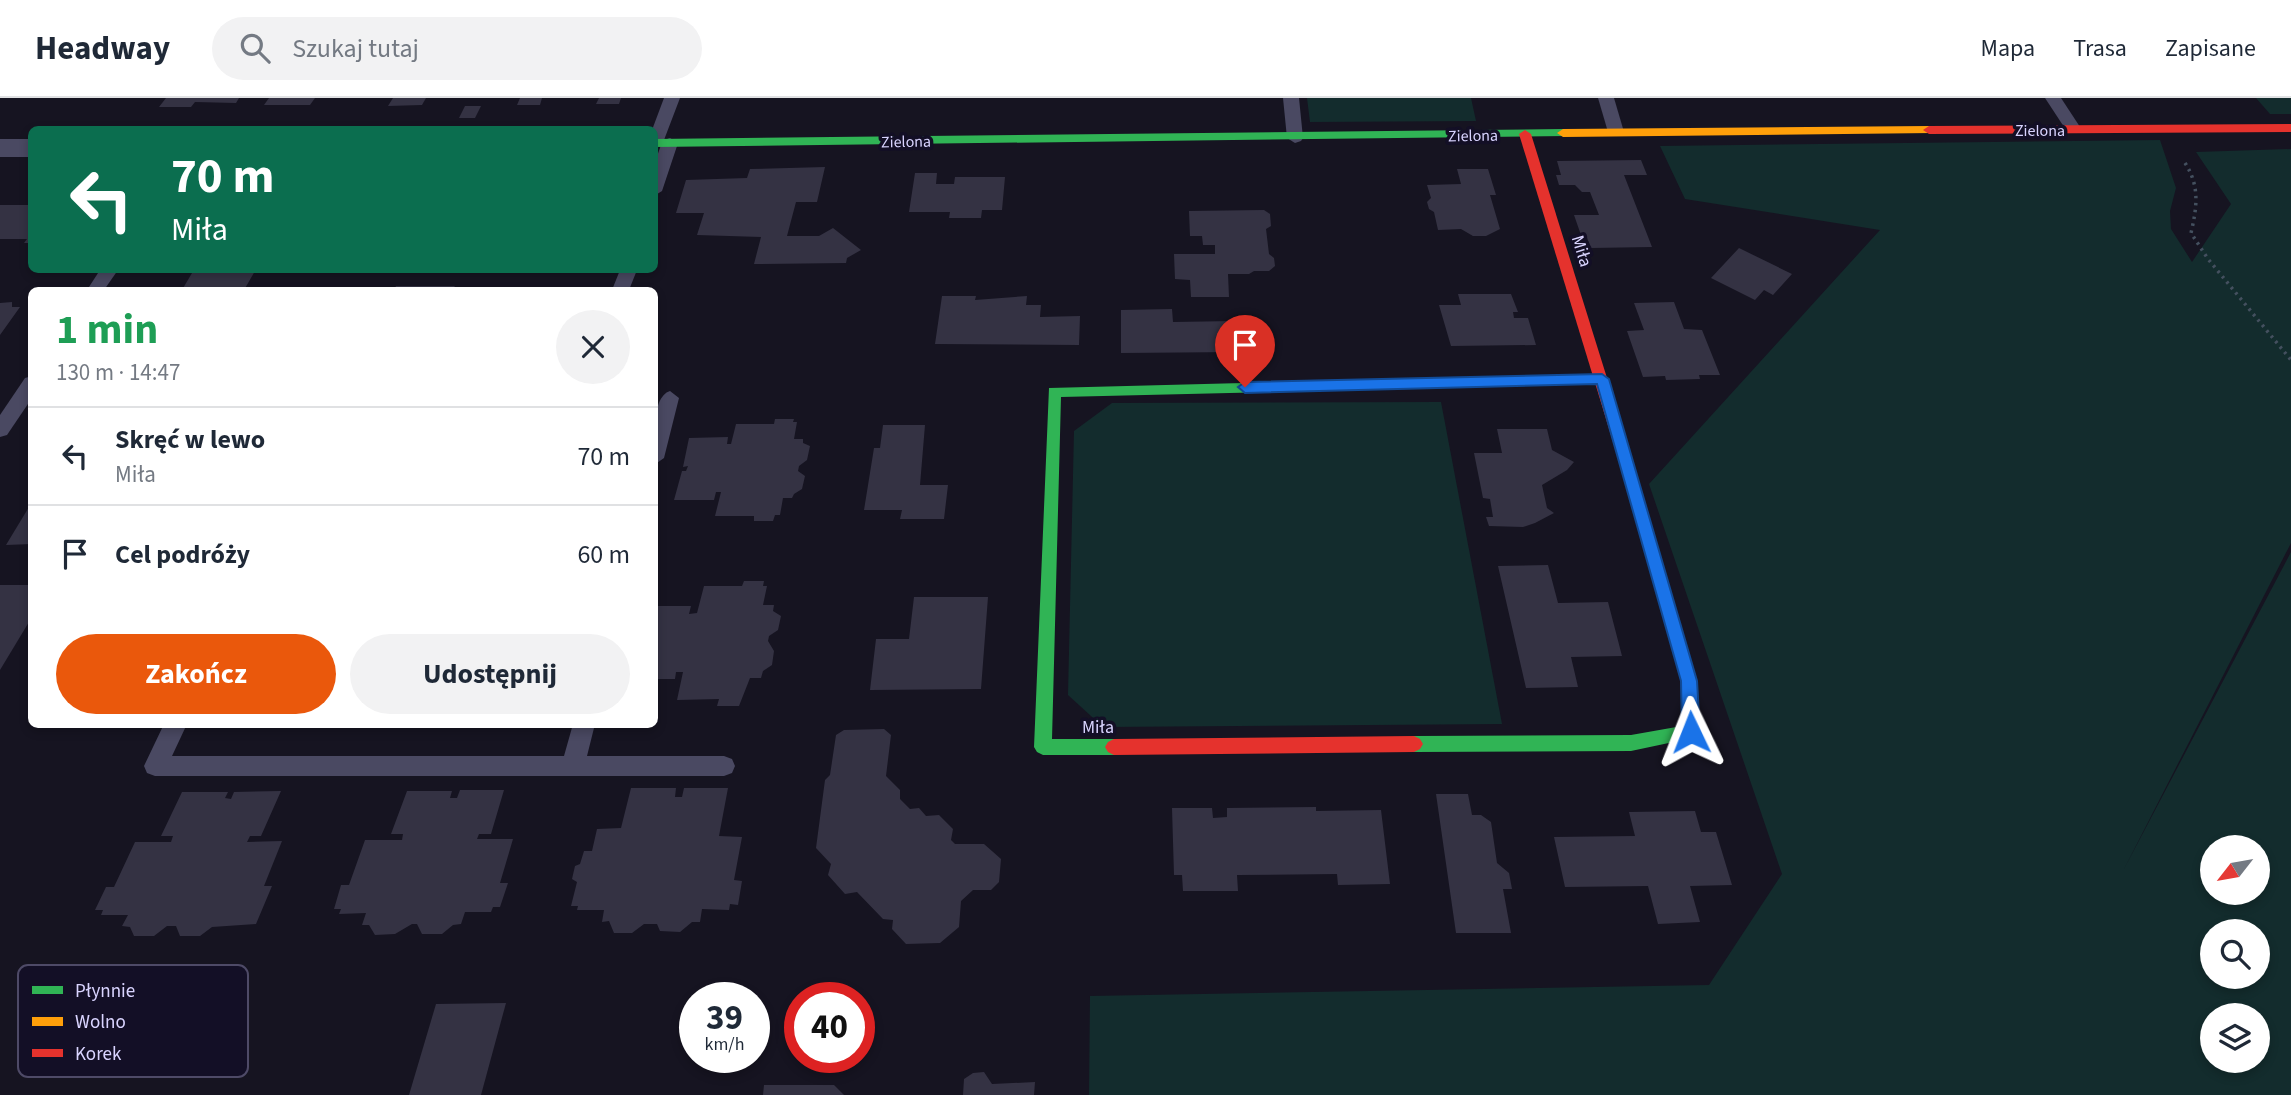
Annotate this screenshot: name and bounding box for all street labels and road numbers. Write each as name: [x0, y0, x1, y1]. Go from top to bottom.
street label: Zielona: [2015, 120, 2065, 142]
street label: Zielona: [1448, 125, 1498, 147]
street label: Zielona: [881, 131, 931, 153]
street label: Miła: [1565, 232, 1598, 270]
street label: Miła: [1082, 715, 1114, 740]

